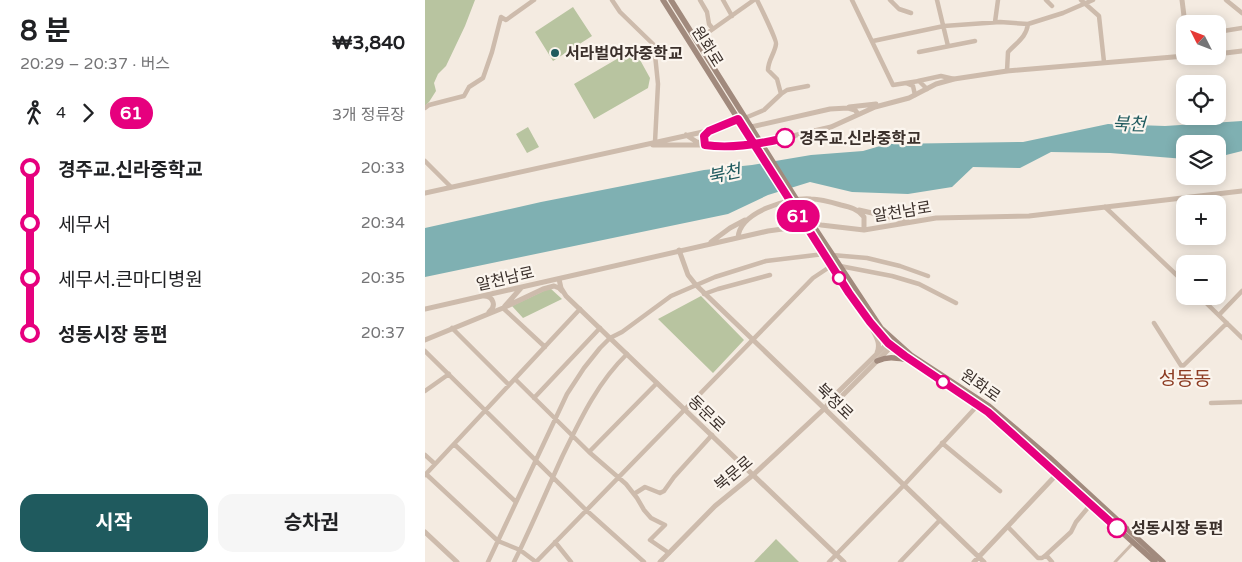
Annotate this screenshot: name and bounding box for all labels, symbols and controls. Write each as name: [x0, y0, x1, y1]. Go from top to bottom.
text: 8 분: [20, 14, 71, 48]
north arrow: [1176, 15, 1226, 65]
map controls: [1176, 15, 1226, 305]
street label: 원화로: [687, 23, 727, 71]
text: ₩3,840: [332, 32, 405, 54]
place label: 서라벌여자중학교: [565, 44, 683, 64]
marker: 서라벌여자중학교: [549, 47, 561, 59]
text: 20:29 – 20:37 · 버스: [20, 54, 170, 74]
button: locate: [1176, 75, 1226, 125]
icon: walk: [20, 99, 48, 127]
icon: forward: [74, 99, 102, 127]
text: 61: [120, 102, 143, 124]
text: 4: [56, 103, 66, 123]
text: 3개 정류장: [332, 105, 405, 125]
water label: 북천: [1112, 112, 1148, 136]
marker: 경주교.신라중학교: [775, 128, 795, 148]
place label: 경주교.신라중학교: [799, 129, 921, 149]
button: layers: [1176, 135, 1226, 185]
text: 20:33: [361, 158, 405, 178]
text: 경주교.신라중학교: [58, 159, 203, 181]
water label: 북천: [706, 159, 745, 188]
button: +: [1176, 195, 1226, 245]
street label: 알천남로: [872, 197, 933, 226]
line badge: 61: [775, 200, 821, 232]
text: 61: [787, 205, 809, 227]
text: 20:34: [361, 213, 405, 233]
text: 세무서: [58, 214, 110, 236]
button: −: [1176, 255, 1226, 305]
street label: 알천남로: [474, 263, 536, 295]
text: 20:35: [361, 268, 405, 288]
text: 세무서.큰마디병원: [58, 269, 203, 291]
unlabelled marker: [832, 271, 846, 285]
text: 20:37: [361, 323, 405, 343]
text: 성동시장 동편: [58, 324, 168, 346]
street label: 원화로: [957, 365, 1004, 407]
district label: 성동동: [1159, 368, 1211, 390]
unlabelled marker: [936, 375, 950, 389]
street label: 북정로: [811, 379, 857, 424]
street label: 동문로: [683, 391, 729, 436]
street label: 북문로: [710, 452, 757, 496]
button: 시작: [20, 494, 208, 552]
button: 승차권: [218, 494, 405, 552]
marker: 성동시장 동편: [1107, 518, 1127, 538]
place label: 성동시장 동편: [1131, 519, 1223, 539]

